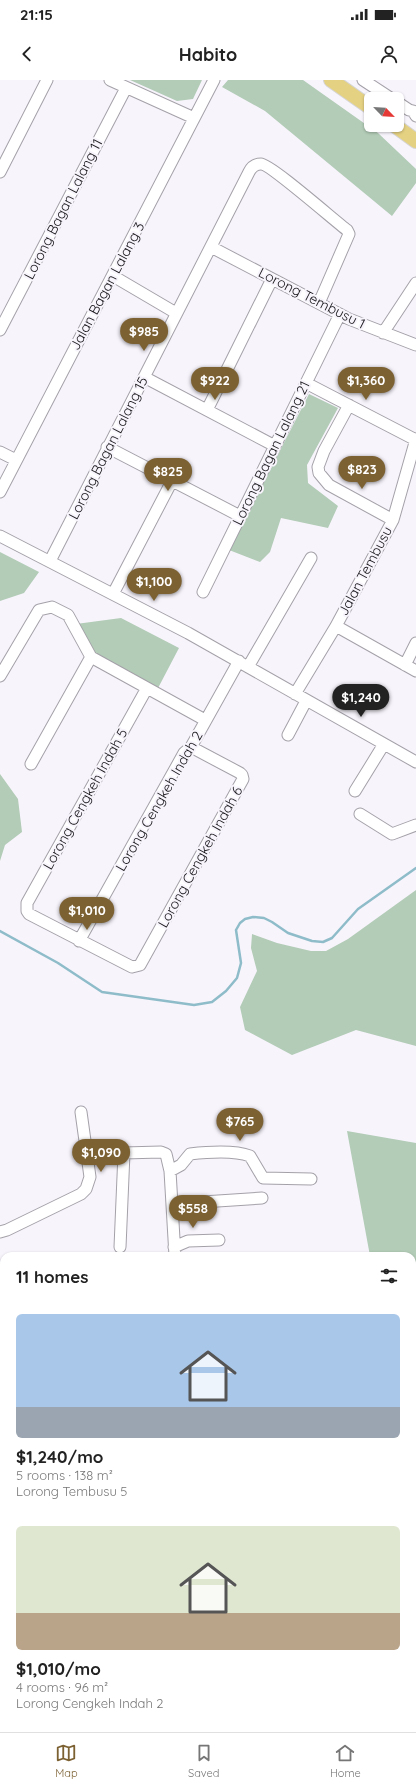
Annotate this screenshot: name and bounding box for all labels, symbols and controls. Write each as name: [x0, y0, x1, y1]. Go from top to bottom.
text: 21:15: [20, 5, 53, 24]
icon: back: [16, 43, 38, 65]
text: Habito: [179, 43, 237, 66]
icon: person: [378, 43, 400, 65]
north arrow: [364, 92, 404, 132]
map controls: [364, 92, 404, 132]
street label: Lorong Bagan Lalang 11: [20, 136, 106, 282]
street label: Jalan Bagan Lalang 3: [66, 219, 148, 353]
street label: Lorong Tembusu 1: [256, 263, 368, 333]
pin: $985: [120, 318, 168, 352]
text: $985: [129, 323, 159, 339]
pin: $922: [191, 367, 239, 401]
pin: $1,360: [333, 367, 399, 401]
text: $922: [200, 372, 230, 388]
text: $1,360: [347, 372, 385, 388]
street label: Lorong Bagan Lalang 15: [64, 374, 152, 522]
street label: Lorong Bagan Lalang 21: [228, 378, 314, 528]
pin: $823: [338, 456, 386, 490]
pin: $825: [144, 458, 192, 492]
text: $823: [347, 461, 377, 477]
text: $825: [153, 463, 183, 479]
street label: Jalan Tembusu: [334, 523, 396, 619]
pin: $1,100: [121, 568, 187, 602]
text: $1,100: [136, 573, 172, 589]
pin: $1,240: [328, 684, 394, 718]
text: $1,240: [341, 689, 381, 705]
street label: Lorong Cengkeh Indah 5: [39, 725, 131, 873]
street label: Lorong Cengkeh Indah 2: [111, 727, 207, 874]
street label: Lorong Cengkeh Indah 6: [154, 783, 247, 931]
pin: $1,010: [54, 897, 120, 931]
text: $1,010: [68, 902, 106, 918]
pin: $765: [216, 1108, 264, 1142]
text: $765: [225, 1113, 255, 1129]
pin: $1,090: [68, 1139, 134, 1173]
text: $1,090: [81, 1144, 121, 1160]
pin: $558: [169, 1195, 217, 1229]
text: $558: [178, 1200, 208, 1216]
icon: filters: [378, 1265, 400, 1287]
text: 11 homes: [16, 1266, 88, 1287]
icon: home: [172, 1340, 244, 1412]
text: $1,240/mo: [16, 1446, 103, 1467]
text: 5 rooms · 138 m²: [16, 1467, 113, 1483]
text: Lorong Tembusu 5: [16, 1483, 127, 1499]
icon: home: [172, 1552, 244, 1624]
text: $1,010/mo: [16, 1658, 101, 1679]
text: 4 rooms · 96 m²: [16, 1679, 108, 1695]
text: Lorong Cengkeh Indah 2: [16, 1695, 164, 1711]
tab: Map: [55, 1742, 78, 1780]
tab: Saved: [188, 1742, 219, 1780]
tab: Home: [330, 1742, 361, 1780]

